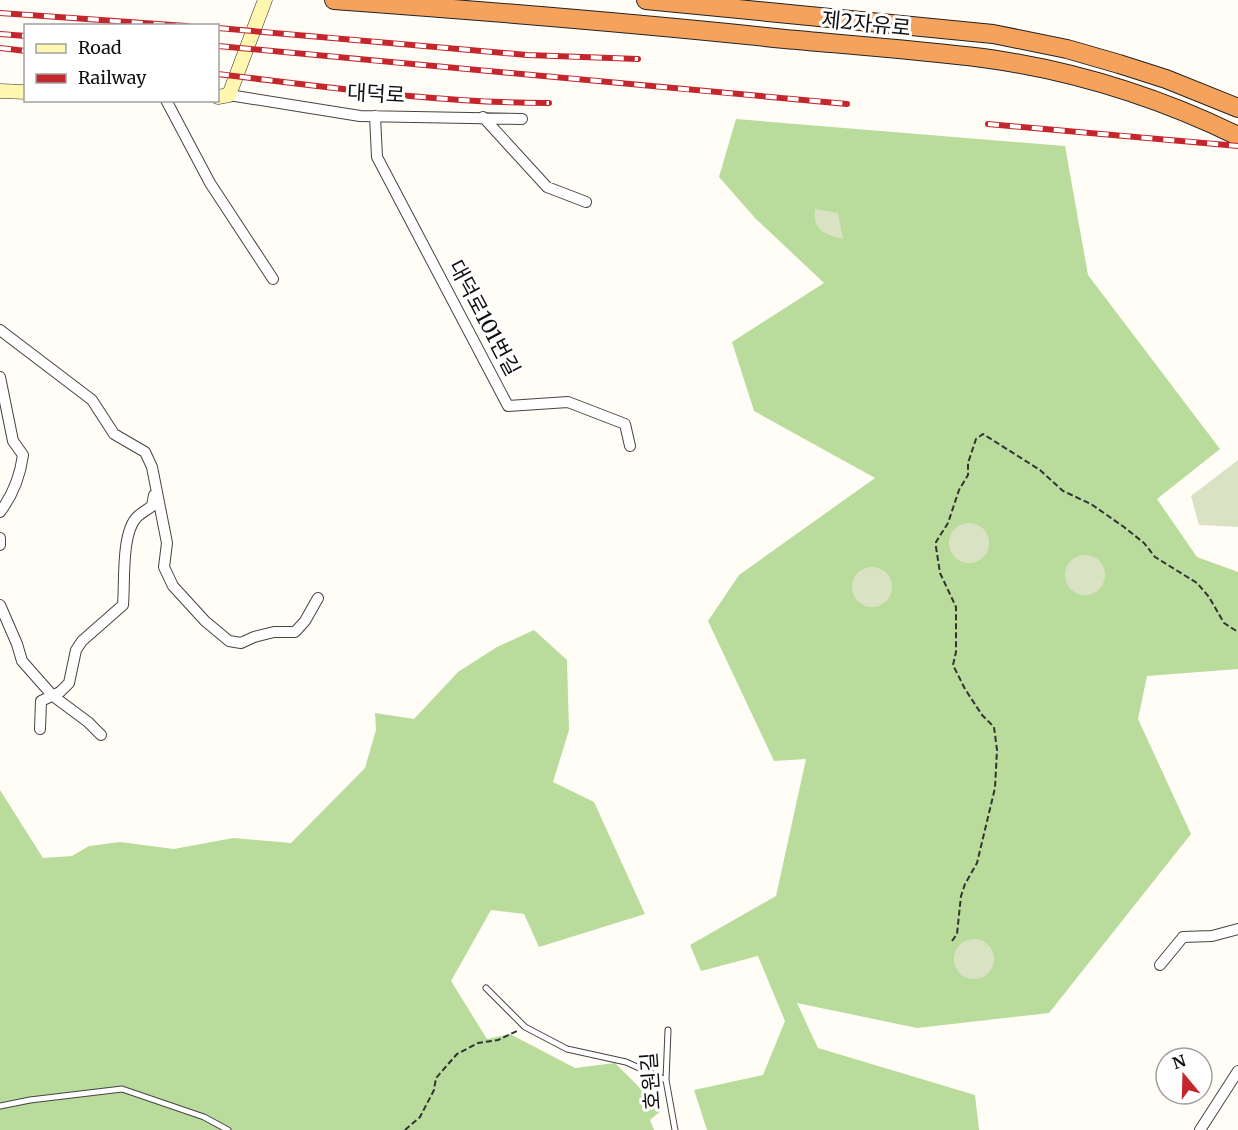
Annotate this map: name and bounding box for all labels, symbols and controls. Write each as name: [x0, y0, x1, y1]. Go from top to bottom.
street label: 제2자유로: [820, 5, 912, 42]
legend: [24, 24, 219, 102]
text: Road: [78, 36, 122, 59]
text: Railway: [78, 66, 147, 89]
street label: 대덕로: [346, 79, 406, 108]
street label: 대덕로101번길: [443, 255, 526, 380]
north arrow: [1154, 1046, 1214, 1106]
text: N: [1170, 1050, 1189, 1073]
street label: 호원길: [635, 1051, 666, 1111]

